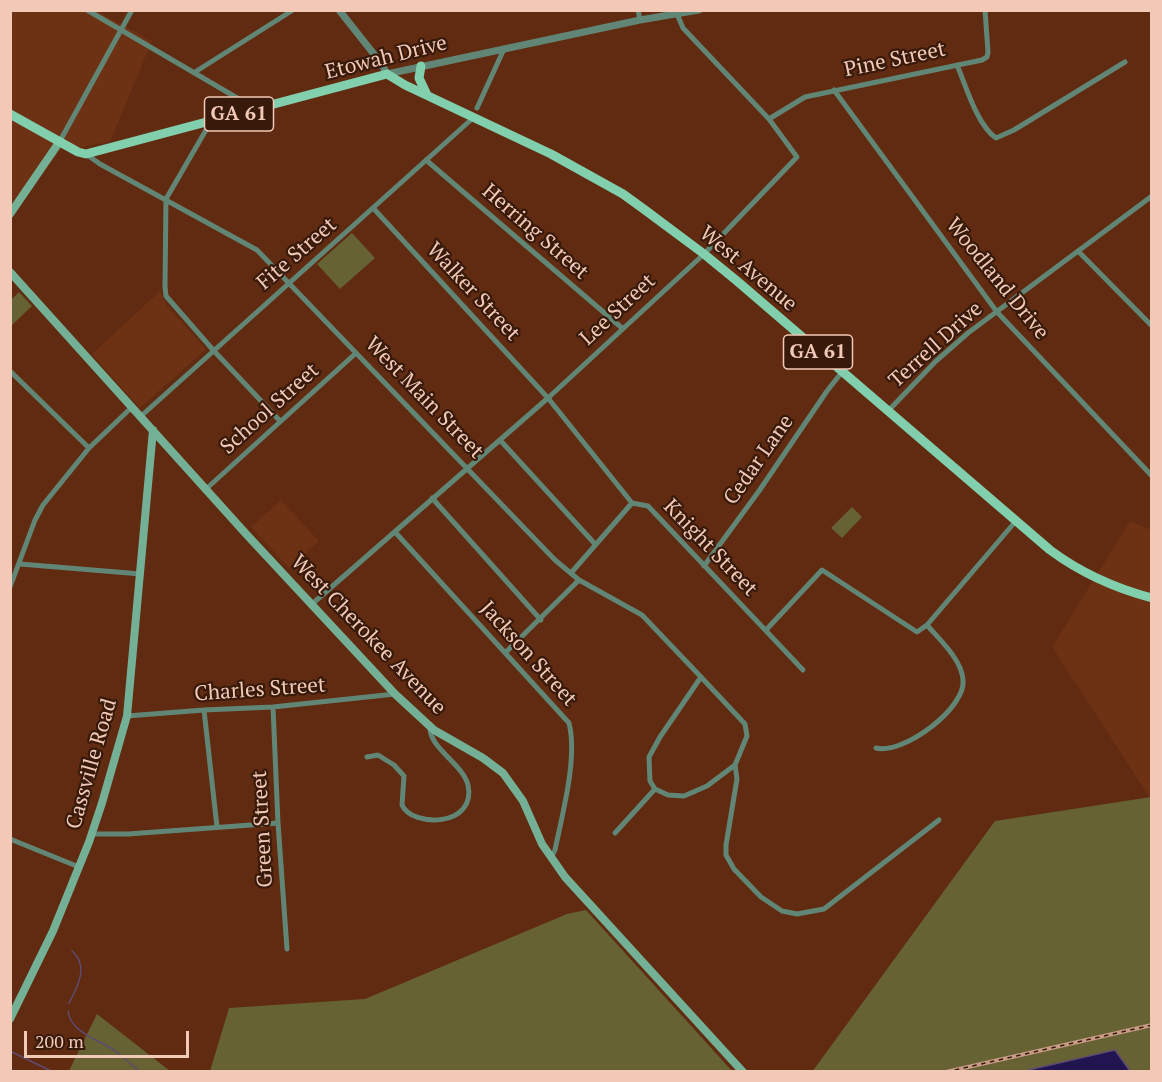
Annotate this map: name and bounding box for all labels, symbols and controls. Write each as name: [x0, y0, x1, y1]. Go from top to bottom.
street label: Etowah Drive: [322, 31, 450, 85]
street label: Pine Street: [842, 37, 948, 83]
road number: GA 61: [204, 97, 274, 131]
street label: Herring Street: [477, 179, 593, 285]
street label: Fite Street: [252, 213, 342, 295]
street label: Woodland Drive: [940, 213, 1054, 345]
street label: West Avenue: [694, 221, 802, 317]
street label: Walker Street: [421, 238, 525, 346]
street label: Lee Street: [575, 269, 661, 351]
street label: Terrell Drive: [884, 297, 988, 393]
street label: West Main Street: [360, 332, 488, 464]
road number: GA 61: [784, 335, 852, 369]
street label: School Street: [215, 358, 325, 460]
street label: Cedar Lane: [719, 410, 799, 510]
street label: Knight Street: [658, 494, 762, 602]
street label: West Cherokee Avenue: [285, 550, 451, 720]
street label: Jackson Street: [474, 596, 582, 712]
street label: Charles Street: [193, 673, 327, 707]
street label: Cassville Road: [61, 696, 123, 832]
street label: Green Street: [247, 770, 279, 888]
scale bar: [27, 1019, 192, 1057]
text: 200 m: [35, 1029, 84, 1053]

